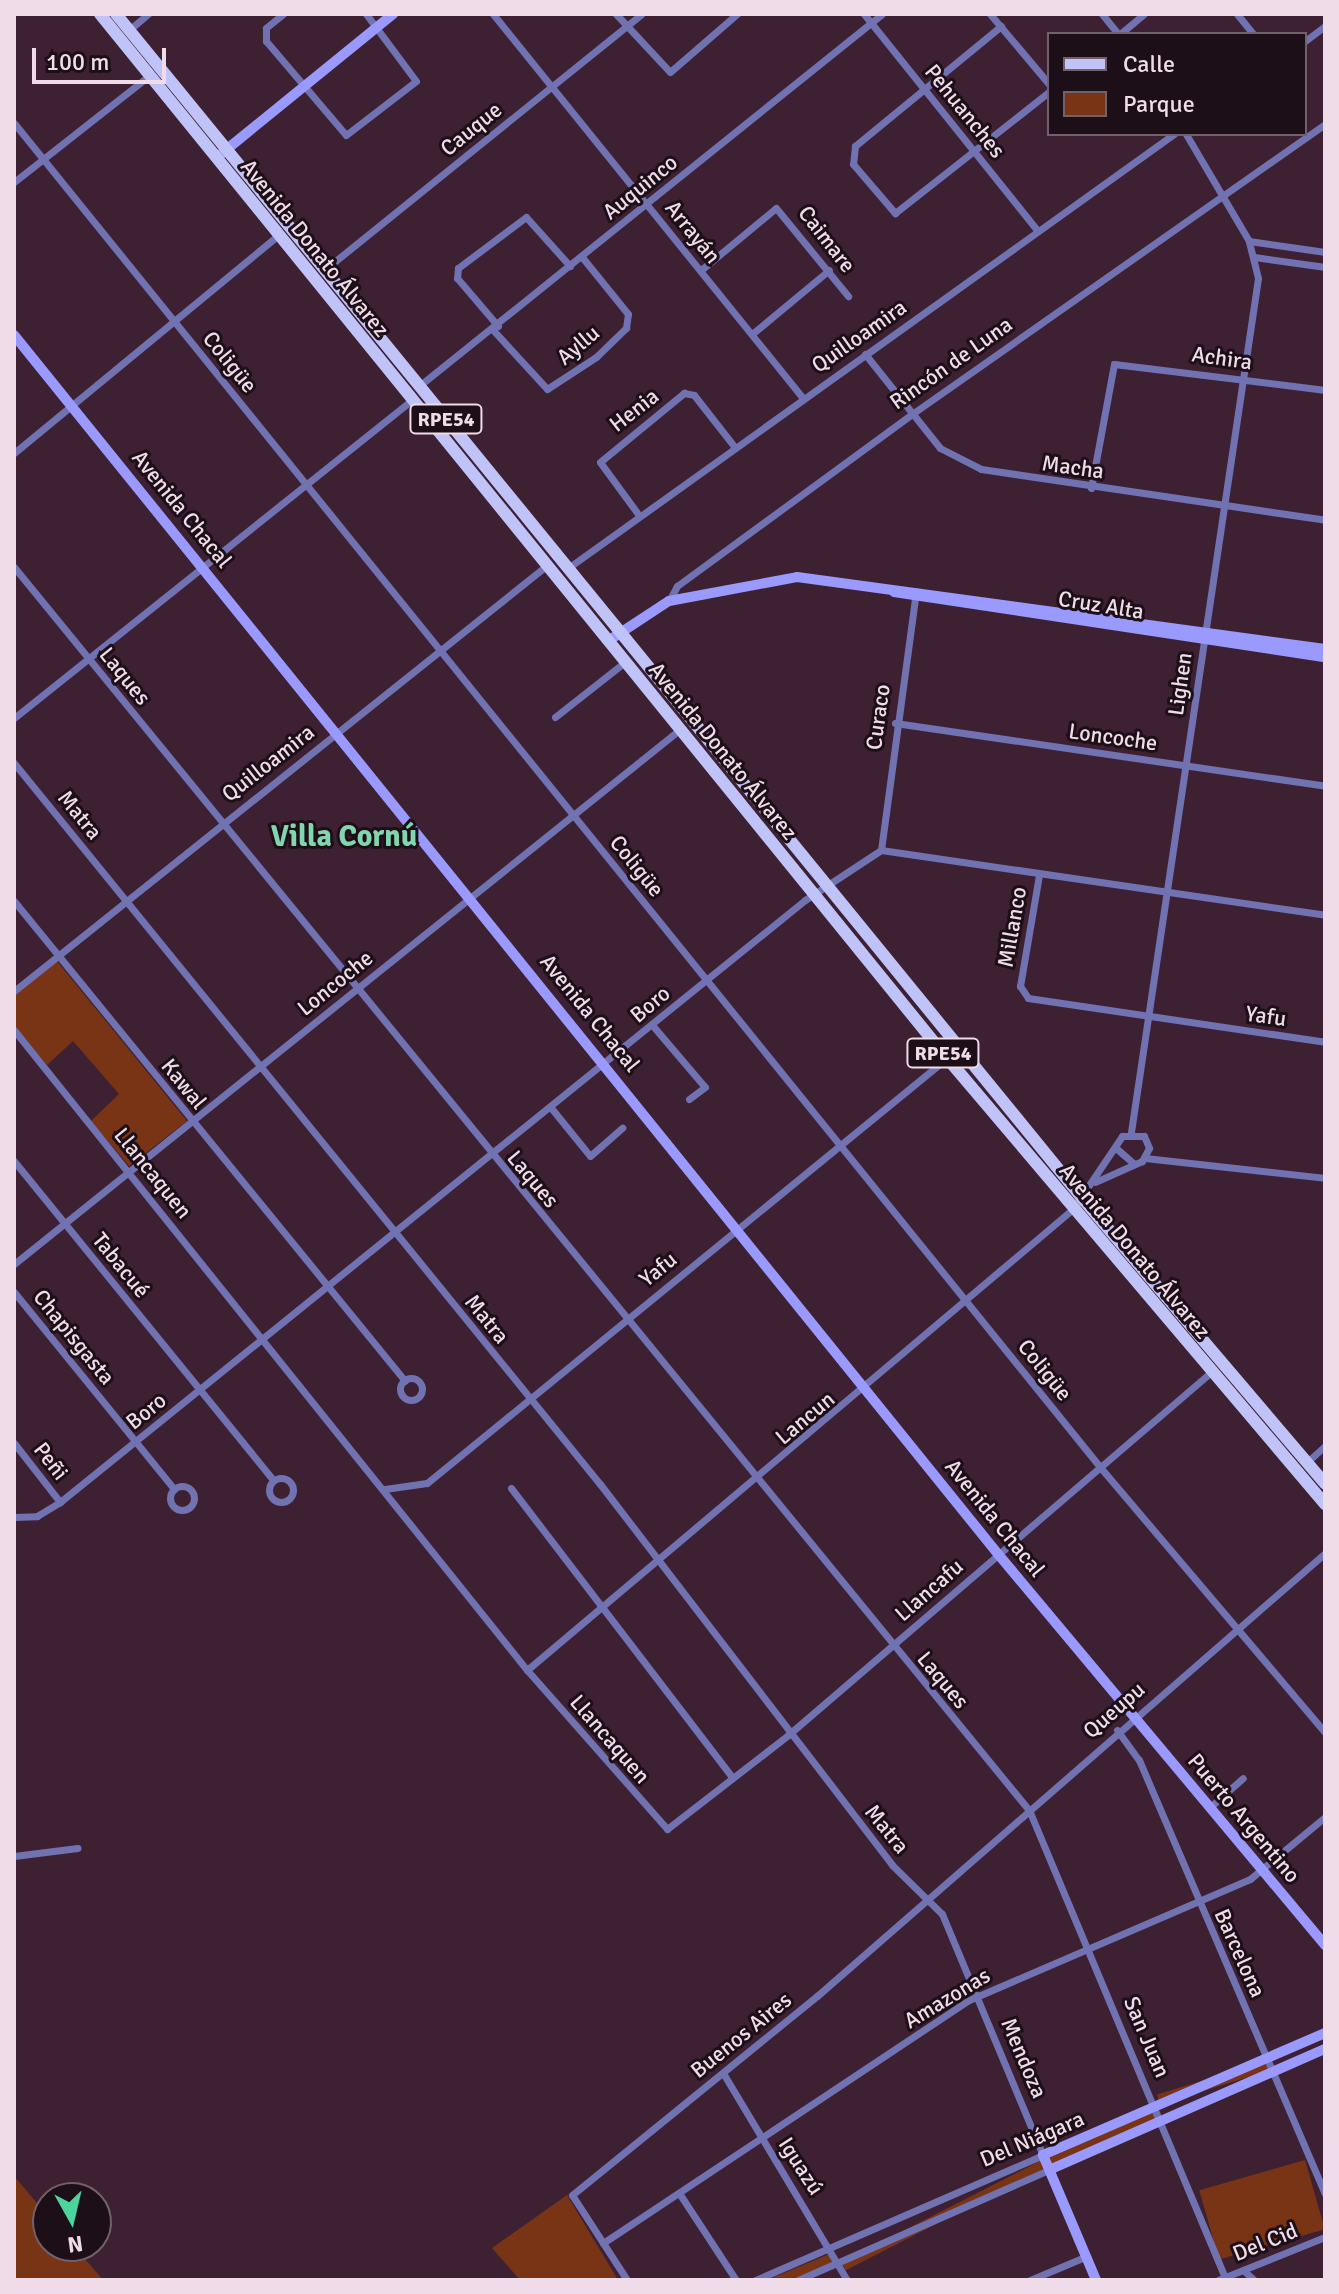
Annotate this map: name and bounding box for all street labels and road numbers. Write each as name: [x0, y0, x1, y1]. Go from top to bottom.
street label: Pehuanches: [919, 59, 1011, 163]
street label: Cauque: [435, 96, 507, 162]
street label: Auquinco: [597, 149, 683, 225]
street label: Avenida Donato Álvarez: [235, 154, 395, 342]
street label: Arrayán: [660, 195, 726, 269]
street label: Caimare: [793, 200, 861, 278]
street label: Quilloamira: [806, 294, 912, 378]
street label: Rincón de Luna: [885, 311, 1017, 415]
street label: Ayllu: [551, 319, 605, 371]
street label: Coligüe: [197, 326, 263, 398]
street label: Achira: [1190, 341, 1254, 375]
street label: Henia: [604, 383, 664, 437]
road number: RPE54: [408, 403, 484, 435]
street label: Avenida Chacal: [127, 445, 237, 573]
street label: Macha: [1040, 450, 1106, 484]
street label: Cruz Alta: [1056, 585, 1146, 625]
street label: Laques: [94, 642, 156, 710]
street label: Lighen: [1162, 651, 1198, 717]
street label: Avenida Donato Álvarez: [643, 657, 803, 845]
street label: Curaco: [860, 683, 896, 751]
street label: Loncoche: [1067, 718, 1159, 756]
street label: Quilloamira: [217, 719, 319, 807]
street label: Matra: [52, 785, 108, 845]
street label: Coligüe: [604, 830, 670, 902]
street label: Millanco: [992, 885, 1032, 969]
street label: Loncoche: [292, 945, 378, 1021]
street label: Avenida Chacal: [535, 949, 645, 1077]
street label: Boro: [625, 980, 675, 1028]
street label: Yafu: [1244, 1000, 1288, 1032]
road number: RPE54: [905, 1037, 981, 1069]
street label: Kawal: [156, 1053, 212, 1115]
street label: Llancaquen: [108, 1122, 198, 1224]
street label: Laques: [501, 1145, 565, 1213]
street label: Avenida Donato Álvarez: [1054, 1158, 1216, 1344]
street label: Tabacué: [87, 1227, 155, 1303]
street label: Yafu: [634, 1246, 682, 1292]
street label: Chapisgasta: [28, 1284, 120, 1390]
street label: Matra: [459, 1289, 515, 1349]
street label: Coligüe: [1012, 1334, 1078, 1406]
street label: Lancun: [770, 1386, 840, 1450]
street label: Boro: [121, 1387, 171, 1435]
street label: Peñi: [28, 1437, 74, 1485]
street label: Avenida Chacal: [940, 1454, 1050, 1582]
street label: Llancafu: [889, 1553, 969, 1627]
street label: Laques: [911, 1646, 975, 1714]
street label: Queupu: [1078, 1676, 1150, 1744]
street label: Llancaquen: [564, 1689, 656, 1789]
street label: Puerto Argentino: [1182, 1748, 1306, 1888]
street label: Matra: [859, 1799, 915, 1859]
street label: Barcelona: [1209, 1905, 1271, 2001]
street label: Amazonas: [899, 1962, 995, 2034]
street label: Buenos Aires: [685, 1986, 797, 2084]
street label: San Juan: [1118, 1993, 1176, 2081]
street label: Mendoza: [995, 2014, 1053, 2102]
street label: Del Niágara: [976, 2105, 1088, 2173]
street label: Iguazú: [773, 2132, 829, 2200]
street label: Del Cid: [1229, 2217, 1301, 2267]

